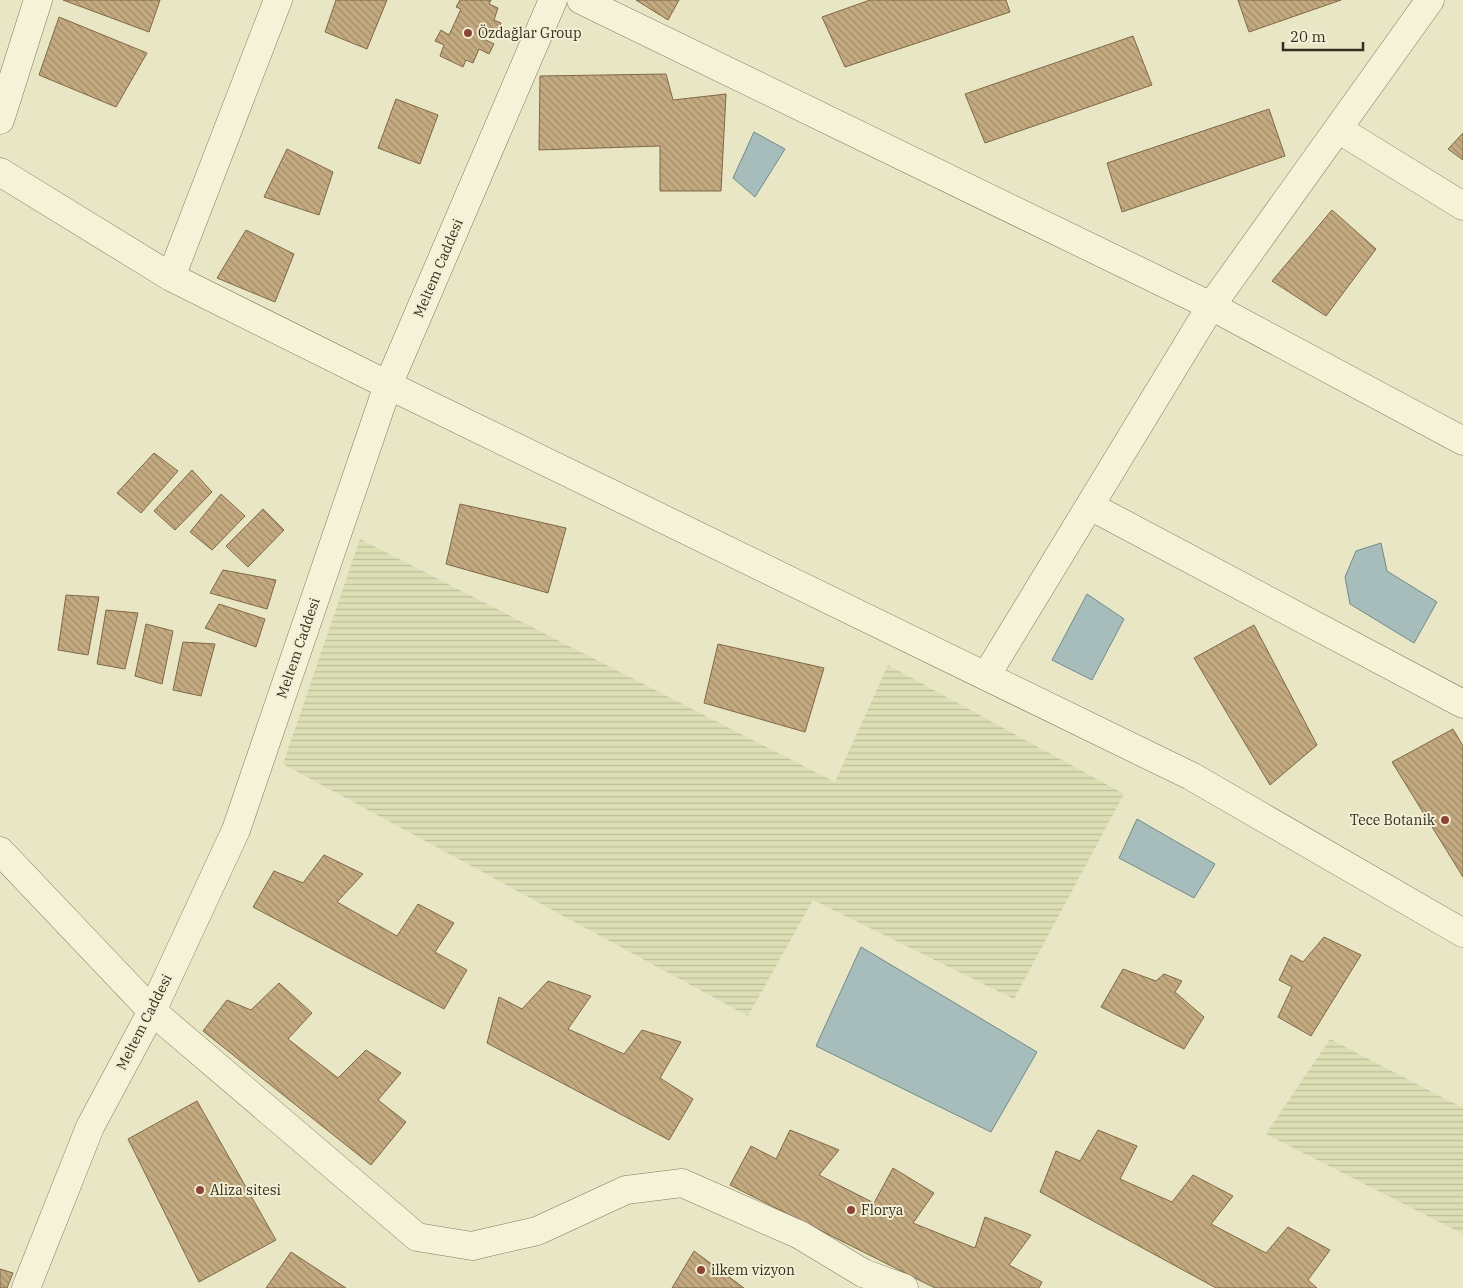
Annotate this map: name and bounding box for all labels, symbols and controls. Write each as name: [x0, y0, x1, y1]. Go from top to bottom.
scale bar: [1283, 20, 1363, 52]
place label: Özdağlar Group: [478, 24, 581, 42]
marker: Özdağlar Group: [462, 27, 474, 39]
text: 20 m: [1290, 27, 1326, 46]
street label: Meltem Caddesi: [409, 216, 467, 320]
street label: Meltem Caddesi: [272, 595, 324, 701]
place label: Tece Botanik: [1350, 811, 1436, 829]
marker: Tece Botanik: [1439, 814, 1451, 826]
street label: Meltem Caddesi: [112, 971, 176, 1073]
place label: Aliza sitesi: [210, 1181, 281, 1199]
marker: Aliza sitesi: [194, 1184, 206, 1196]
place label: Florya: [861, 1201, 904, 1219]
marker: Florya: [845, 1204, 857, 1216]
place label: ilkem vizyon: [711, 1261, 795, 1279]
marker: ilkem vizyon: [695, 1264, 707, 1276]

